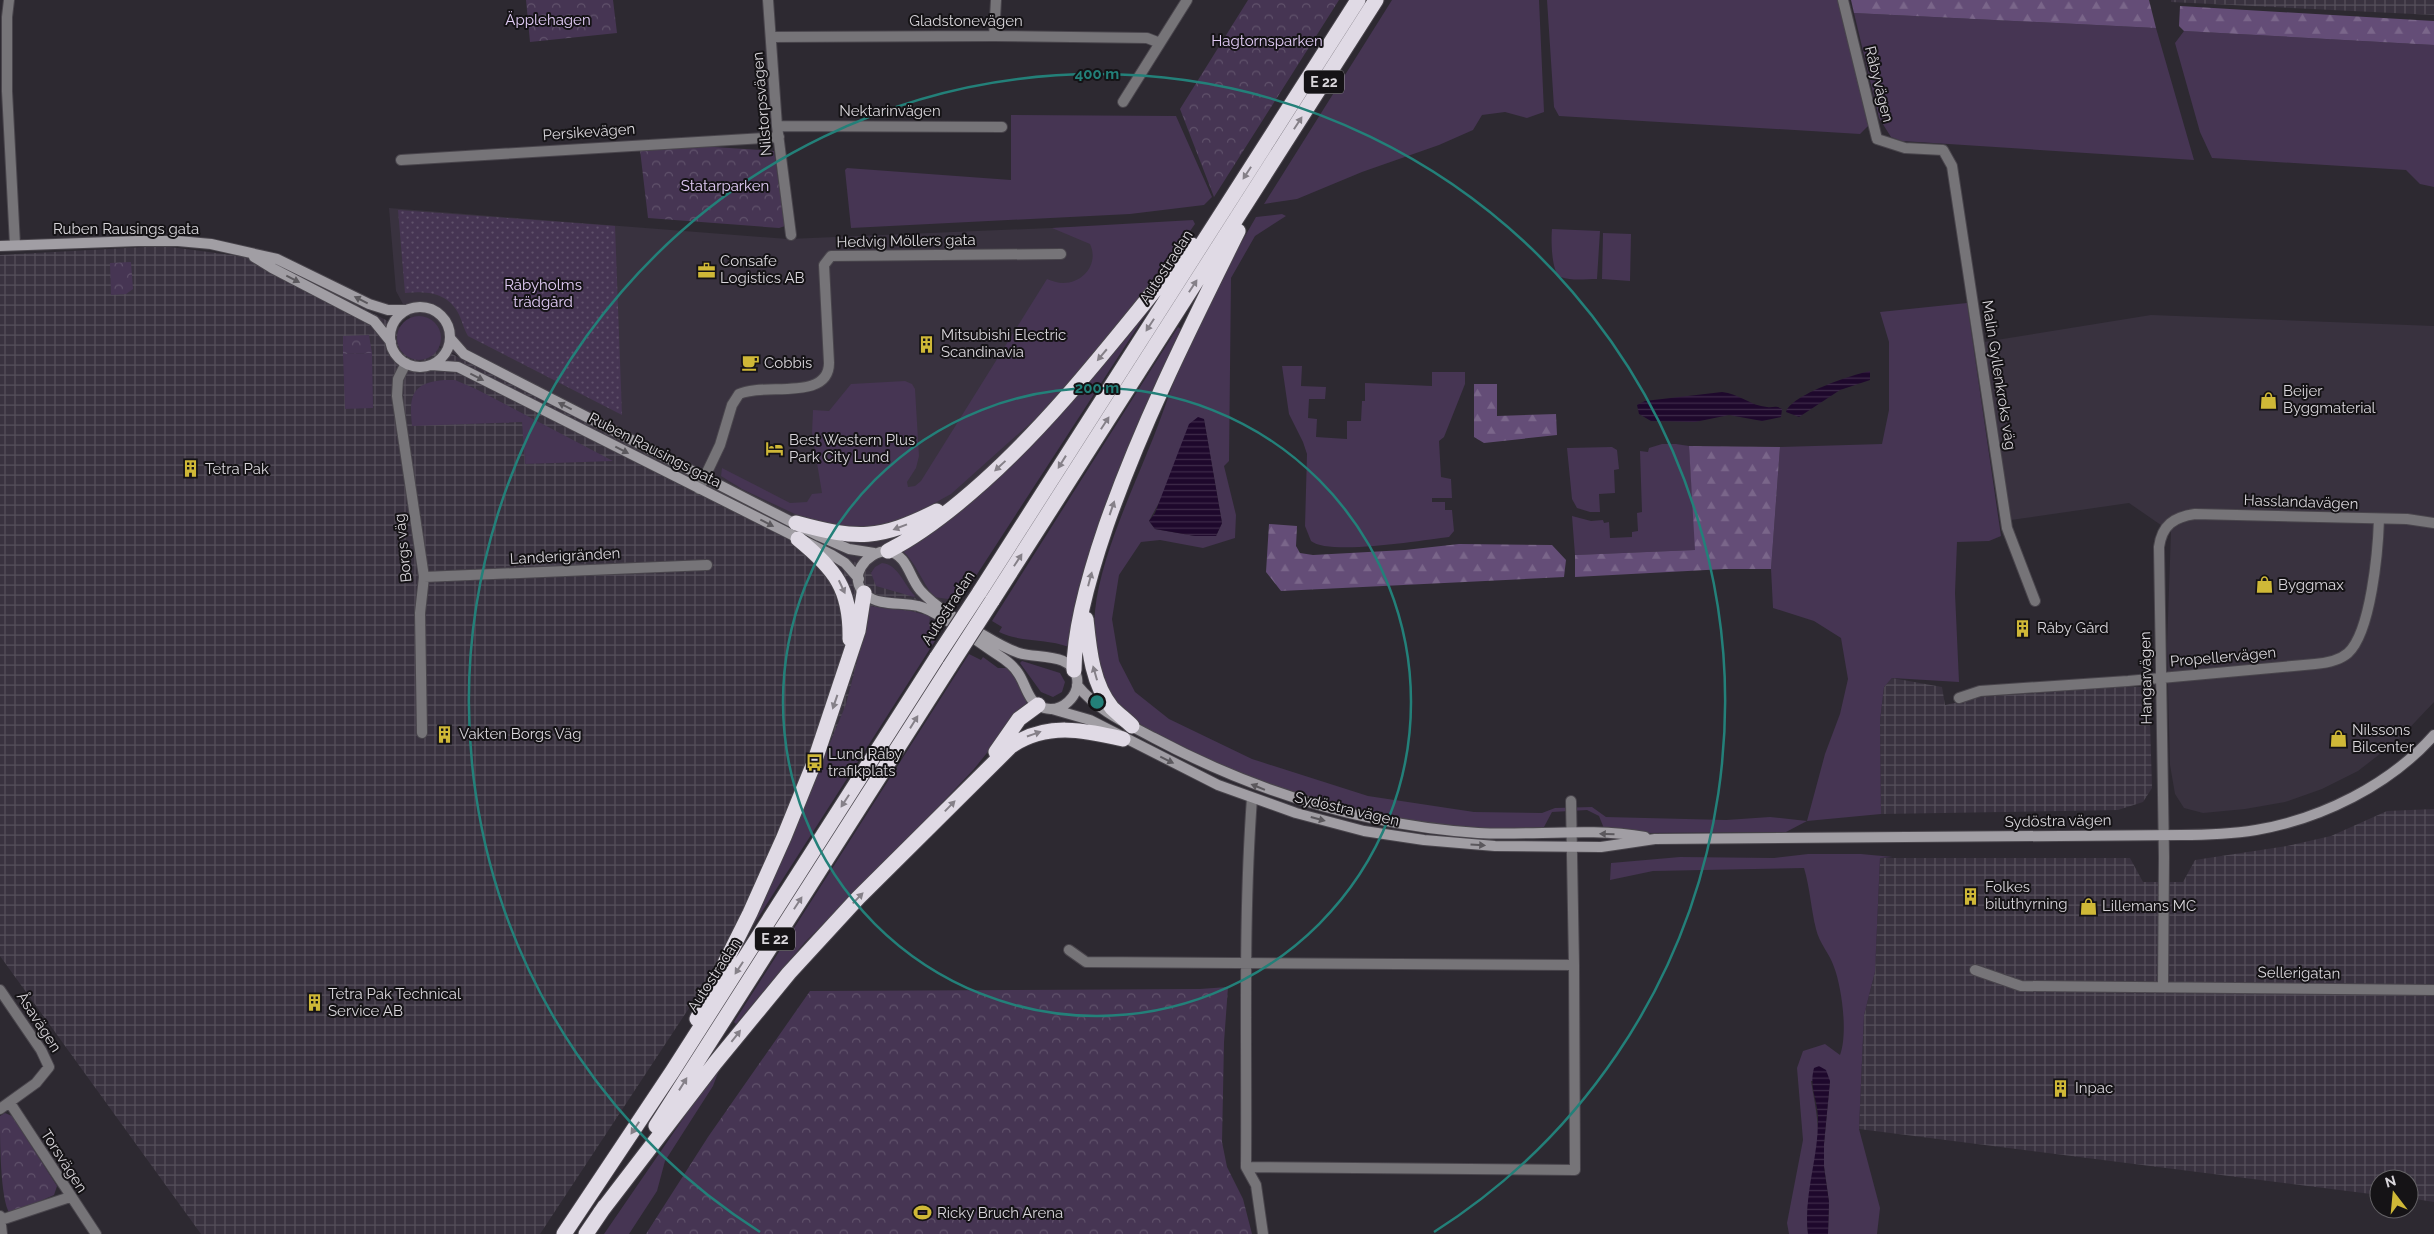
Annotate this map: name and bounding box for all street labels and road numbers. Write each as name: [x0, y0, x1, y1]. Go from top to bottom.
street label: Gladstonevägen: [909, 12, 1023, 30]
street label: Råbyvägen: [1861, 44, 1897, 124]
street label: Nilstorpsvägen: [748, 51, 776, 157]
road number: E 22: [1304, 70, 1344, 94]
street label: Nektarinvägen: [839, 102, 941, 120]
street label: Persikevägen: [542, 120, 636, 144]
street label: Ruben Rausings gata: [53, 220, 199, 238]
street label: Autostradan: [1135, 227, 1197, 307]
street label: Hedvig Möllers gata: [836, 231, 976, 251]
street label: Malin Gyllenkroks väg: [1978, 299, 2020, 451]
street label: Ruben Rausings gata: [586, 409, 724, 491]
street label: Hasslandavägen: [2243, 491, 2359, 513]
street label: Borgs väg: [390, 513, 416, 583]
street label: Landerigränden: [509, 544, 621, 568]
street label: Autostradan: [917, 568, 979, 648]
street label: Hangarvägen: [2136, 631, 2156, 725]
street label: Propellervägen: [2169, 643, 2277, 671]
street label: Sydöstra vägen: [1293, 788, 1401, 830]
street label: Sydöstra vägen: [2004, 811, 2112, 831]
road number: E 22: [755, 928, 795, 951]
street label: Autostradan: [683, 935, 745, 1015]
street label: Sellerigatan: [2257, 963, 2341, 983]
street label: Åsavägen: [13, 989, 65, 1055]
street label: Torsvägen: [37, 1126, 91, 1196]

